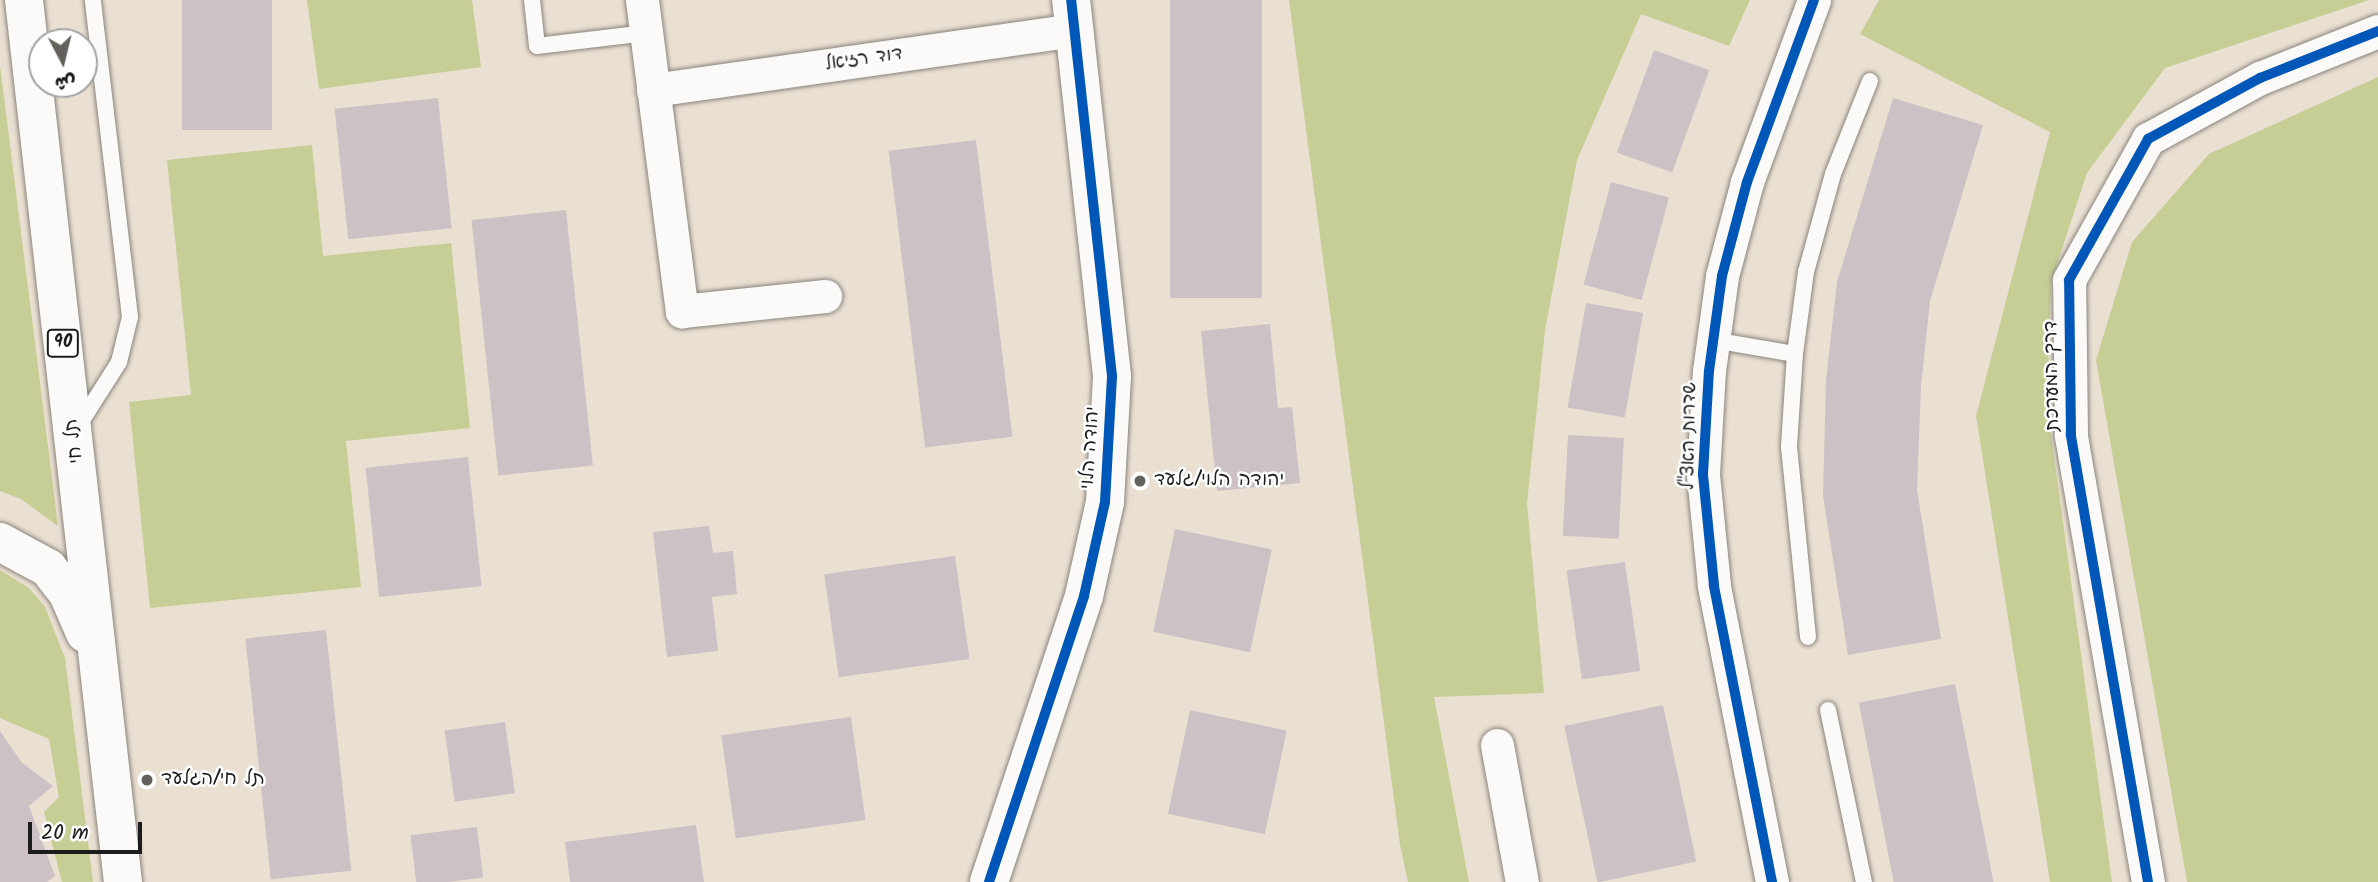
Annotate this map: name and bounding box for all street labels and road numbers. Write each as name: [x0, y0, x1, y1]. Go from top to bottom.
street label: דוד רזיאל: [824, 43, 904, 77]
street label: דרך המערכת: [2041, 321, 2065, 431]
road number: 90: [46, 328, 80, 358]
street label: שדרות האצ"ל: [1678, 382, 1702, 490]
street label: יהודה הלוי: [1077, 406, 1105, 490]
street label: תל חי: [61, 417, 89, 465]

